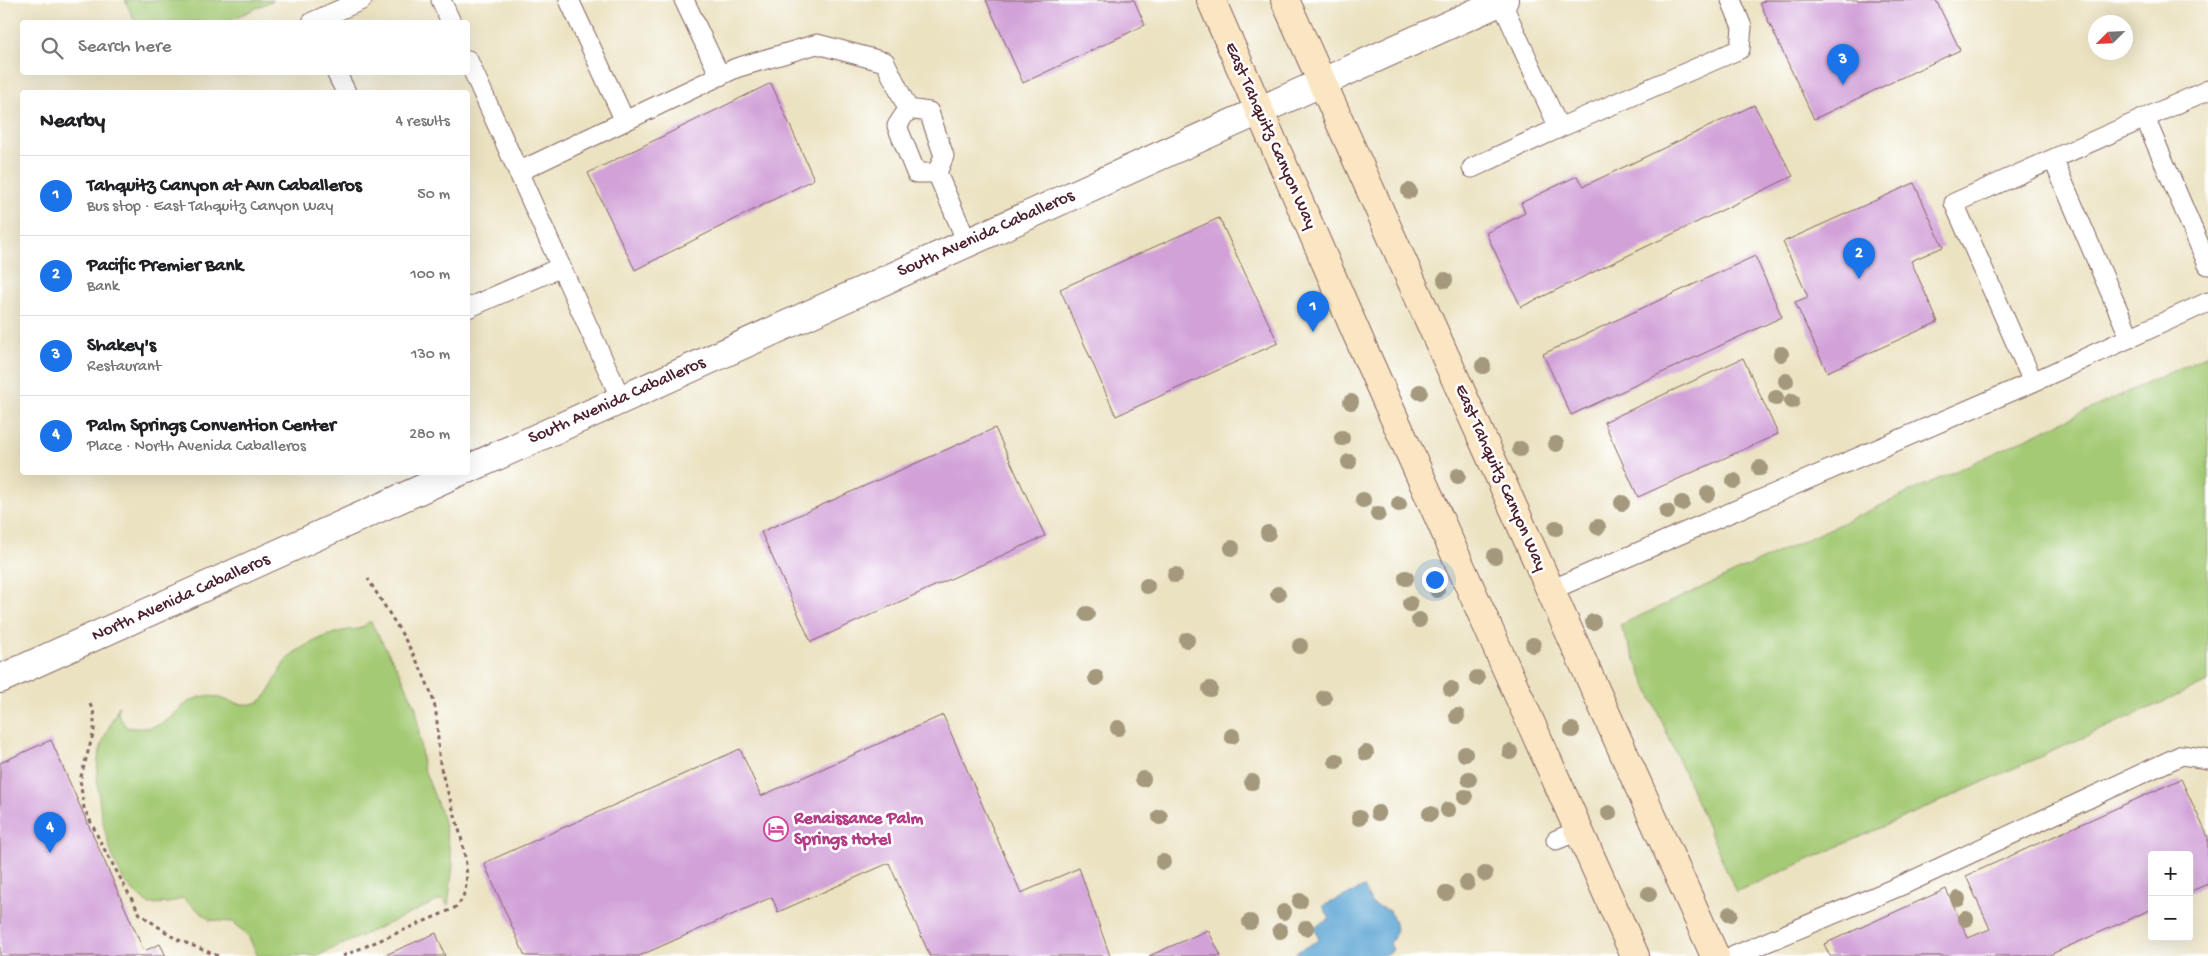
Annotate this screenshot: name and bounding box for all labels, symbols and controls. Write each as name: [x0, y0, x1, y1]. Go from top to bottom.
north arrow: [2088, 15, 2133, 60]
search box: [20, 20, 470, 75]
icon: search: [38, 34, 66, 62]
text: Search here: [78, 36, 172, 59]
street label: East Tahquitz Canyon Way: [1219, 39, 1321, 233]
pin: 3: [1827, 44, 1859, 85]
text: Nearby: [40, 110, 105, 135]
text: 4 results: [395, 113, 450, 132]
text: Tahquitz Canyon at Avn Caballeros: [87, 175, 362, 198]
street label: South Avenida Caballeros: [894, 185, 1079, 283]
text: 1: [53, 186, 59, 205]
text: 50 m: [417, 186, 450, 205]
text: Bus stop · East Tahquitz Canyon Way: [87, 198, 333, 217]
pin: 2: [1843, 238, 1875, 279]
text: Pacific Premier Bank: [87, 255, 243, 278]
text: 2: [52, 266, 60, 285]
text: 100 m: [410, 266, 450, 285]
text: Bank: [87, 278, 119, 297]
pin: 1: [1297, 291, 1329, 332]
text: Shakey's: [87, 335, 156, 358]
text: 3: [52, 346, 60, 365]
text: 130 m: [411, 346, 450, 365]
street label: South Avenida Caballeros: [525, 352, 710, 450]
text: Restaurant: [87, 358, 161, 377]
street label: East Tahquitz Canyon Way: [1449, 381, 1551, 575]
text: Palm Springs Convention Center: [87, 415, 336, 438]
text: 4: [52, 426, 60, 445]
text: 280 m: [409, 426, 450, 445]
text: Place · North Avenida Caballeros: [87, 438, 306, 457]
street label: North Avenida Caballeros: [89, 549, 275, 647]
your location: [1422, 567, 1448, 593]
place label: Renaissance Palm Springs Hotel: [793, 809, 924, 851]
pin: 4: [34, 812, 66, 853]
hotel icon: Renaissance Palm Springs Hotel: [763, 816, 789, 842]
map controls: [2148, 851, 2193, 941]
button: +: [2148, 851, 2193, 896]
button: −: [2148, 896, 2193, 941]

